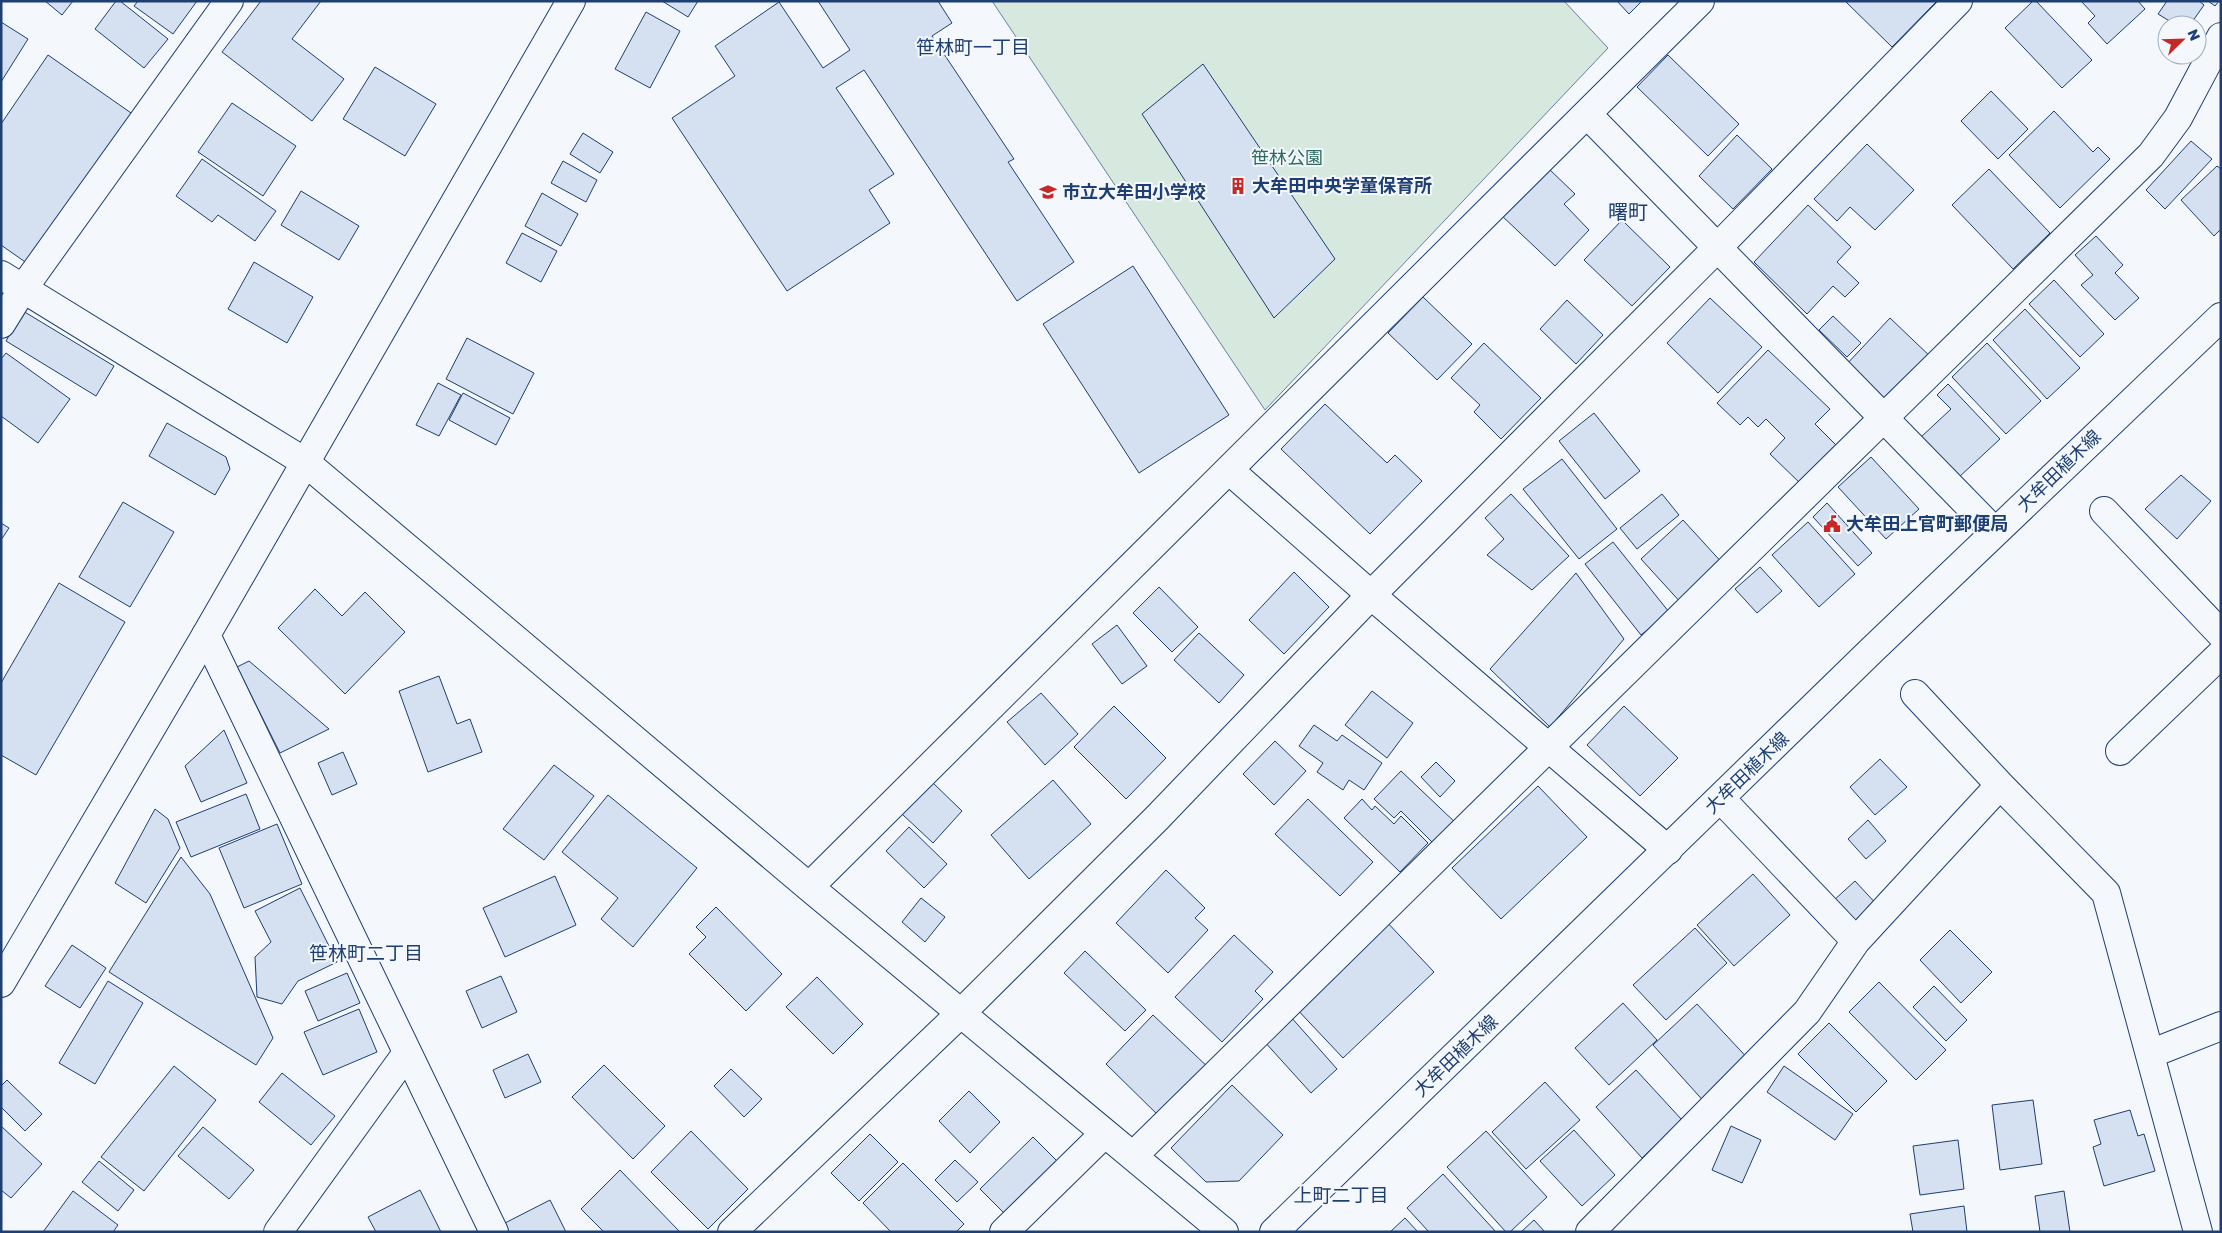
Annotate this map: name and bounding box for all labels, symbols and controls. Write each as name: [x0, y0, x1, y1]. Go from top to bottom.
north arrow: [2157, 15, 2207, 65]
text: N: [2185, 27, 2204, 43]
district label: 笹林町一丁目: [916, 35, 1030, 58]
park label: 笹林公園: [1251, 146, 1323, 168]
place label: 大牟田中央学童保育所: [1252, 174, 1432, 196]
building icon: 大牟田中央学童保育所: [1228, 176, 1248, 196]
place label: 市立大牟田小学校: [1062, 180, 1206, 202]
school or university icon: 市立大牟田小学校: [1038, 182, 1058, 202]
district label: 曙町: [1608, 199, 1648, 223]
street label: 大牟田植木線: [2012, 425, 2105, 516]
place label: 大牟田上官町郵便局: [1846, 512, 2008, 534]
public building icon: 大牟田上官町郵便局: [1822, 514, 1842, 534]
street label: 大牟田植木線: [1700, 727, 1793, 818]
district label: 笹林町二丁目: [309, 941, 423, 964]
street label: 大牟田植木線: [1409, 1010, 1502, 1101]
district label: 上町二丁目: [1293, 1183, 1389, 1206]

